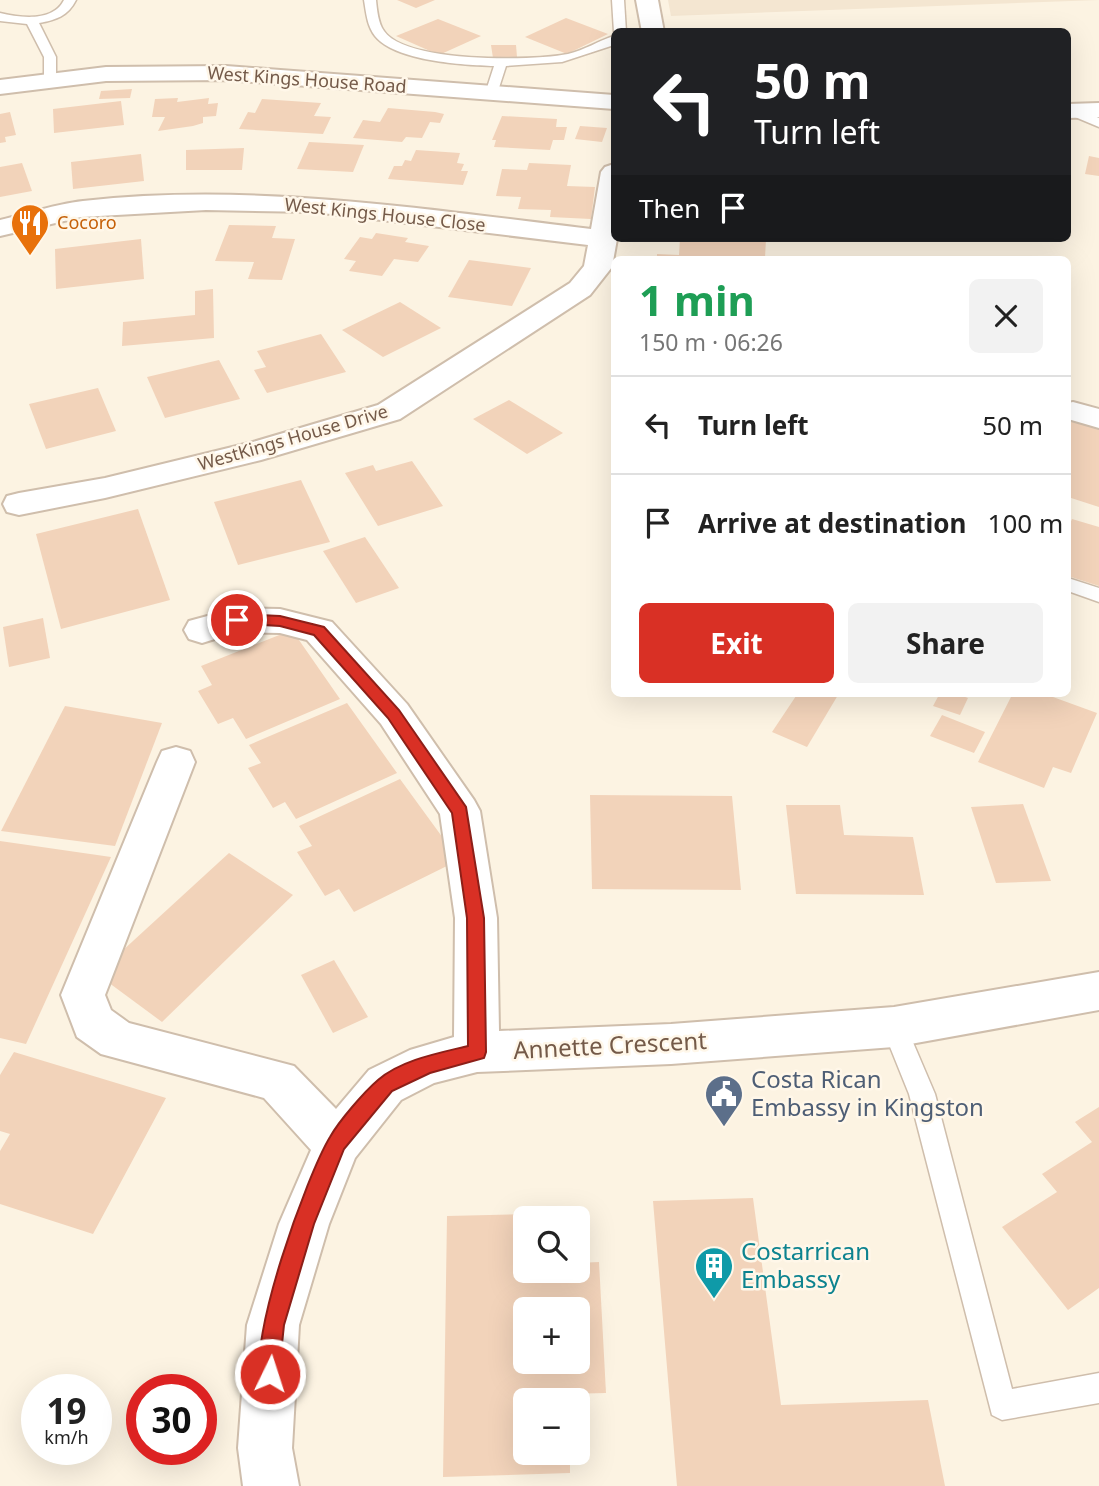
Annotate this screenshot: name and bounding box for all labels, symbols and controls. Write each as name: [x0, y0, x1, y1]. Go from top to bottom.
text: 50 m: [754, 47, 871, 113]
icon: left: [639, 56, 730, 147]
street label: West Kings House Road: [207, 60, 408, 98]
text: Turn left: [754, 110, 880, 153]
icon: arrive: [714, 189, 752, 227]
text: Then: [639, 190, 700, 226]
street label: West Kings House Close: [283, 192, 487, 237]
restaurant icon: Cocoro: [9, 202, 51, 257]
place label: Cocoro: [57, 210, 117, 234]
text: 1 min: [639, 271, 755, 328]
button: close: [969, 279, 1043, 353]
text: 150 m · 06:26: [639, 326, 783, 358]
street label: WestKings House Drive: [195, 398, 390, 476]
icon: left: [639, 406, 677, 444]
text: Turn left: [698, 407, 809, 443]
text: 50 m: [982, 407, 1043, 443]
icon: arrive: [639, 504, 677, 542]
text: Arrive at destination: [698, 505, 967, 541]
text: 100 m: [988, 505, 1063, 541]
pin: [207, 590, 267, 650]
icon: arrive: [218, 601, 256, 639]
button: Exit: [639, 603, 834, 683]
button: Share: [848, 603, 1043, 683]
street label: Annette Crescent: [512, 1023, 708, 1066]
place label: Costa Rican Embassy in Kingston: [751, 1062, 984, 1123]
public building icon: Costa Rican Embassy in Kingston: [703, 1073, 745, 1128]
map controls: [513, 1206, 590, 1465]
button: search: [513, 1206, 590, 1283]
place label: Costarrican Embassy: [741, 1234, 870, 1295]
building icon: Costarrican Embassy: [693, 1245, 735, 1300]
button: +: [513, 1297, 590, 1374]
position arrow: [233, 1337, 307, 1411]
speed limit sign: 30: [126, 1374, 217, 1465]
text: 19: [46, 1387, 87, 1434]
button: −: [513, 1388, 590, 1465]
text: km/h: [44, 1425, 89, 1449]

